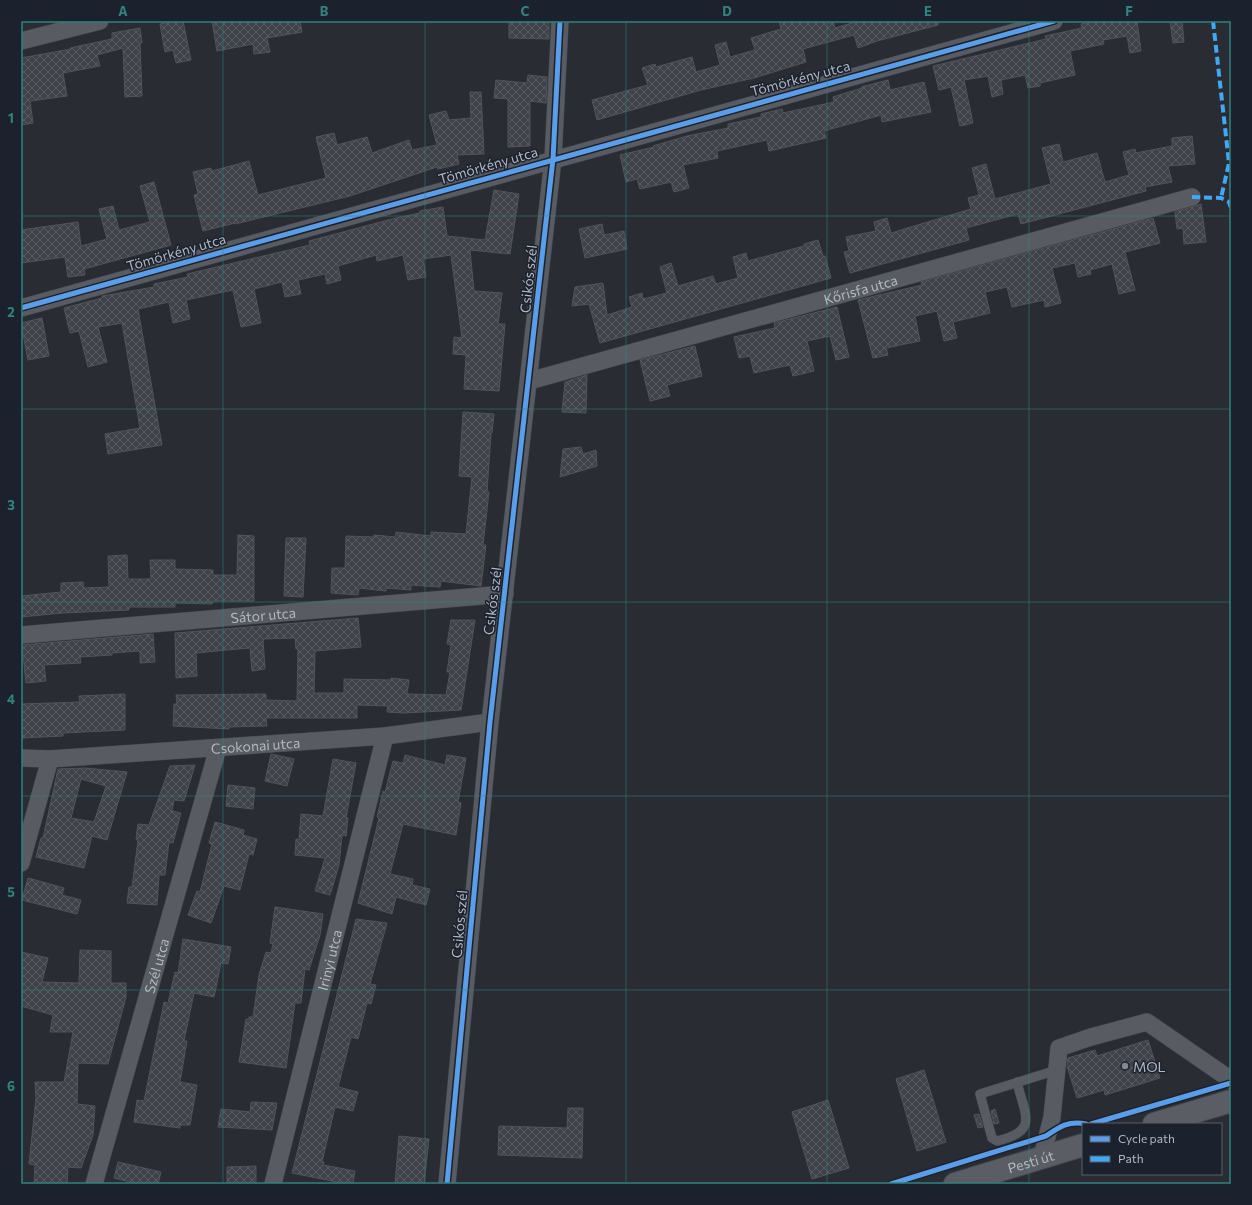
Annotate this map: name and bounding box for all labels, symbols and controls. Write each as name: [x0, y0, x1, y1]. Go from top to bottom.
text: A: [118, 3, 128, 19]
text: B: [320, 3, 329, 19]
text: C: [521, 3, 530, 19]
text: D: [722, 3, 732, 19]
text: E: [924, 3, 932, 19]
text: F: [1125, 3, 1133, 19]
street label: Tömörkény utca: [748, 57, 852, 99]
text: 1: [8, 110, 14, 126]
street label: Tömörkény utca: [436, 143, 540, 187]
street label: Tömörkény utca: [124, 230, 228, 274]
street label: Csikós szél: [516, 244, 540, 314]
street label: Kőrisfa utca: [822, 271, 899, 307]
text: 2: [7, 304, 15, 320]
text: 3: [7, 497, 15, 513]
street label: Csikós szél: [479, 566, 505, 636]
street label: Sátor utca: [230, 603, 296, 626]
text: 4: [7, 691, 15, 707]
street label: Csokonai utca: [210, 733, 301, 756]
text: 5: [7, 884, 15, 900]
street label: Csikós szél: [448, 889, 470, 959]
street label: Irinyi utca: [313, 928, 345, 992]
street label: Szél utca: [140, 936, 172, 995]
place label: MOL: [1133, 1058, 1166, 1075]
marker: MOL: [1120, 1061, 1130, 1071]
text: 6: [7, 1078, 15, 1094]
legend: [1082, 1123, 1222, 1175]
text: Cycle path: [1118, 1131, 1175, 1145]
street label: Pesti út: [1005, 1146, 1056, 1176]
text: Path: [1118, 1151, 1144, 1165]

